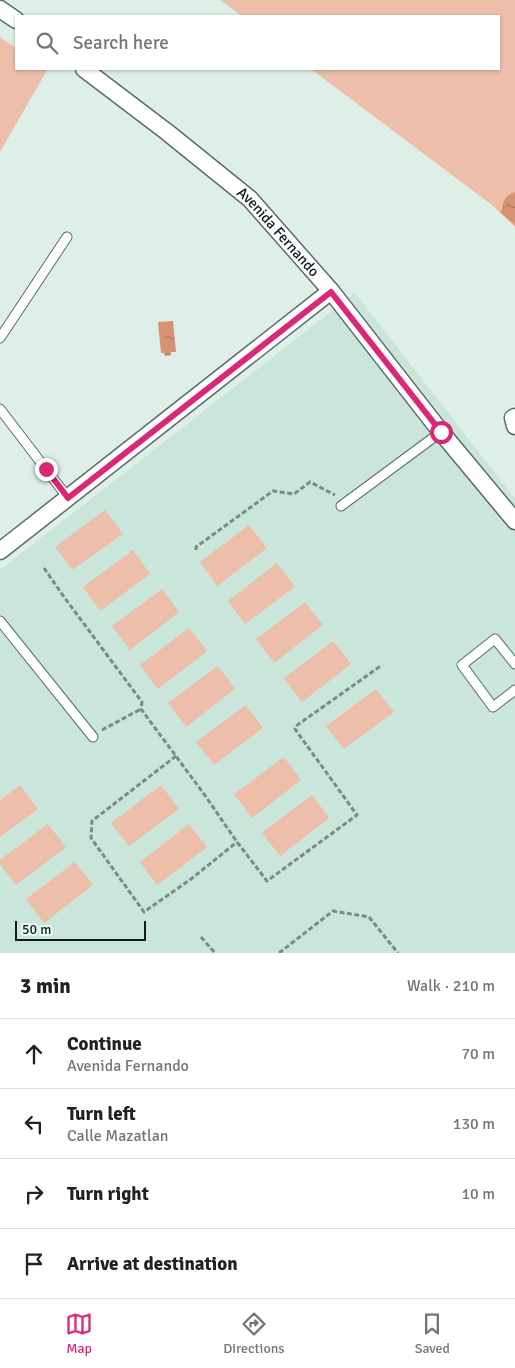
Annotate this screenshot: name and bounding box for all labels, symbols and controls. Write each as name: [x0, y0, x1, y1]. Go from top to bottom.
search box: [15, 15, 500, 70]
icon: search: [33, 29, 61, 57]
text: Search here: [73, 31, 169, 55]
street label: Avenida Fernando: [233, 183, 323, 280]
route start: [430, 421, 453, 444]
route end: [35, 458, 58, 481]
scale bar: [15, 918, 146, 941]
text: 50 m: [22, 921, 51, 938]
text: 3 min: [20, 973, 71, 999]
text: Walk · 210 m: [407, 976, 495, 996]
text: Continue: [67, 1032, 142, 1056]
icon: ahead: [20, 1040, 48, 1068]
text: 70 m: [461, 1044, 495, 1064]
text: Avenida Fernando: [67, 1056, 189, 1076]
text: Turn left: [67, 1102, 136, 1126]
icon: left: [20, 1110, 48, 1138]
text: 130 m: [453, 1114, 495, 1134]
text: Calle Mazatlan: [67, 1126, 169, 1146]
icon: right: [20, 1180, 48, 1208]
text: Turn right: [67, 1182, 149, 1206]
text: 10 m: [461, 1184, 495, 1204]
icon: arrive: [20, 1250, 48, 1278]
text: Arrive at destination: [67, 1252, 238, 1276]
tab: Map: [65, 1310, 93, 1357]
tab: Directions: [223, 1310, 284, 1357]
tab: Saved: [415, 1310, 450, 1357]

